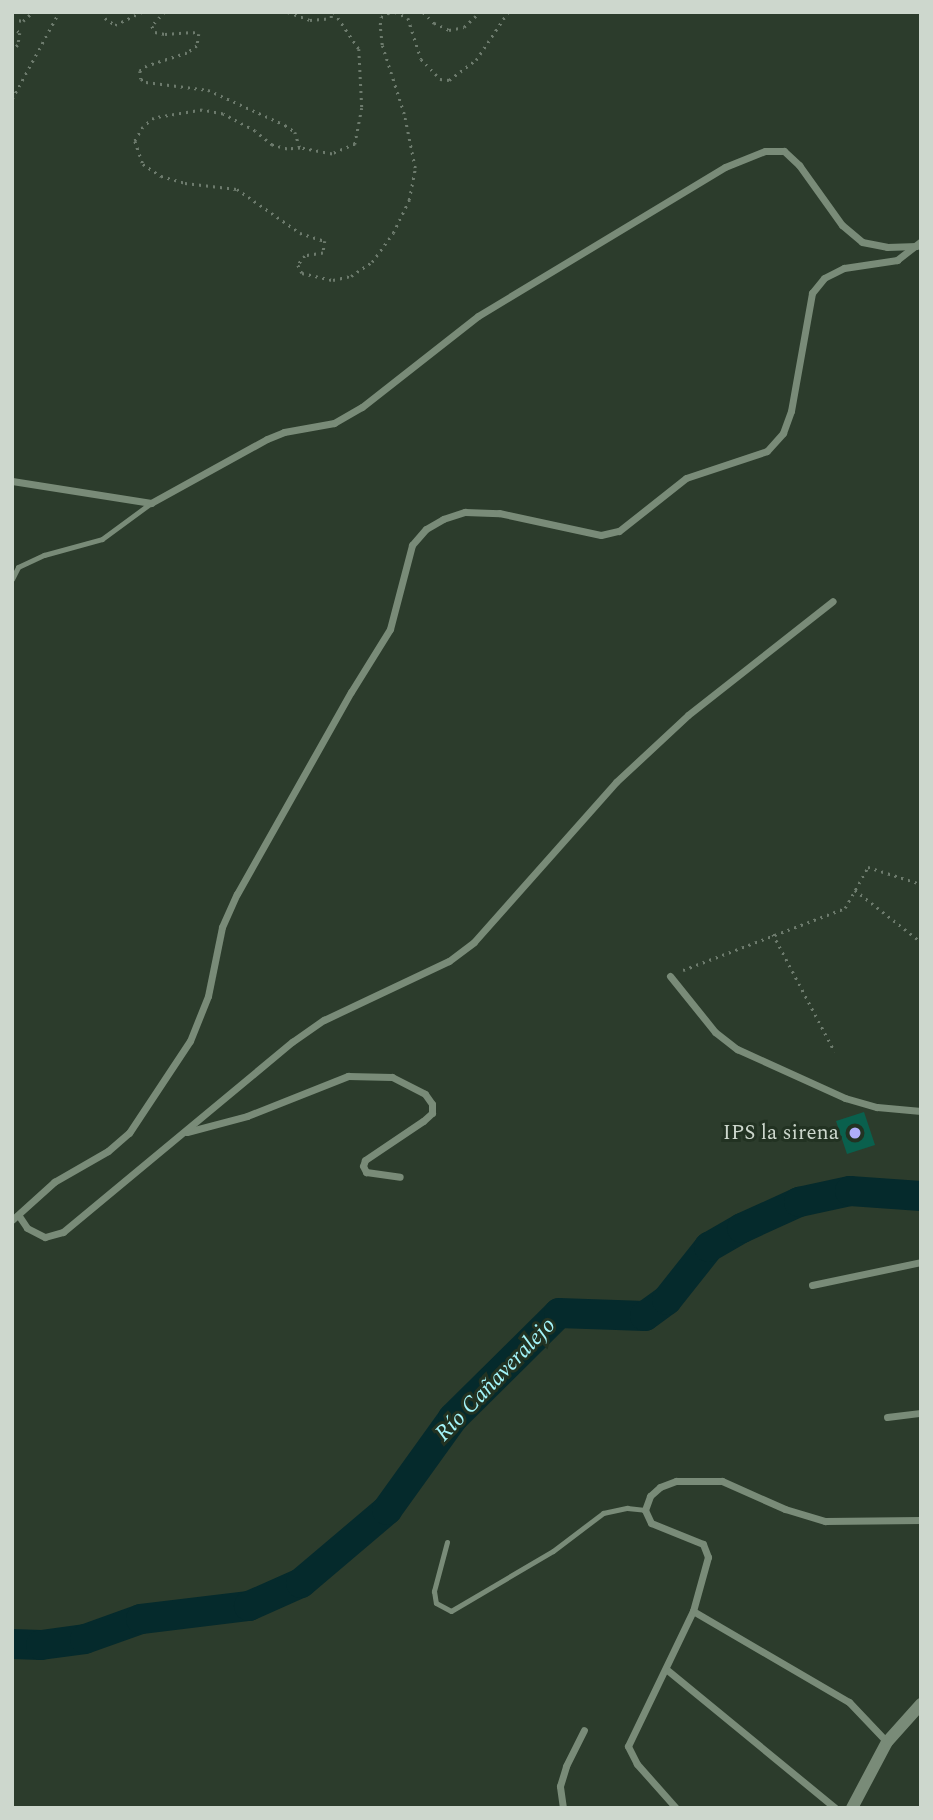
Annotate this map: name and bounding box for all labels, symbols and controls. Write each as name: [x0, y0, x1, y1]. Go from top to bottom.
place label: IPS la sirena: [723, 1120, 839, 1146]
marker: IPS la sirena: [845, 1123, 865, 1143]
water label: Río Cañaveralejo: [430, 1312, 562, 1448]

